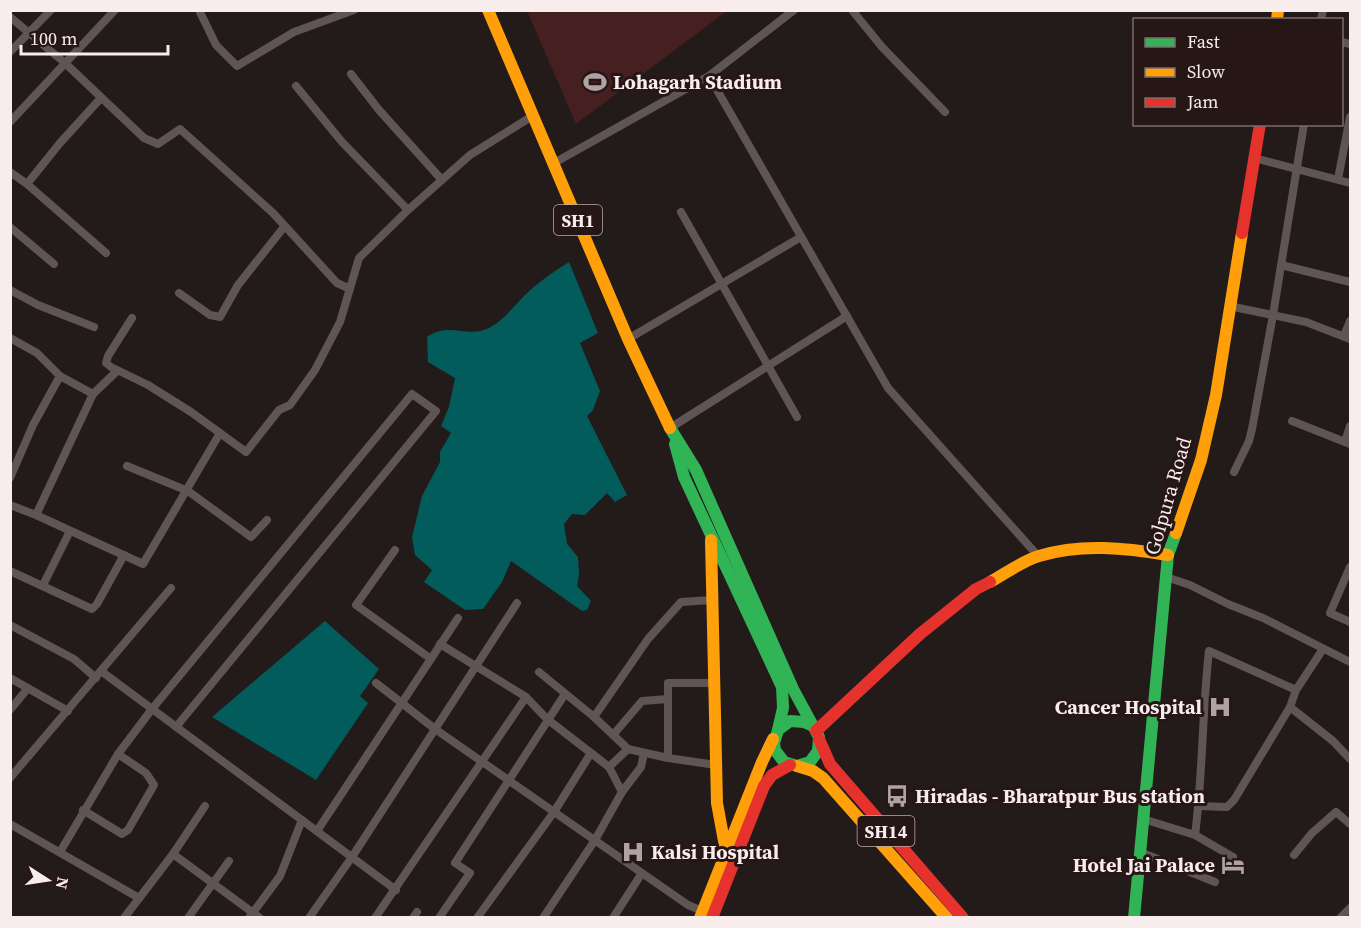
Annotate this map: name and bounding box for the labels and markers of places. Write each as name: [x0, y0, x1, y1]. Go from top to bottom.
place label: Lohagarh Stadium: [613, 68, 782, 96]
sports icon: Lohagarh Stadium: [582, 69, 608, 95]
place label: Cancer Hospital: [1055, 693, 1202, 721]
hospital icon: Cancer Hospital: [1207, 694, 1233, 720]
place label: Hiradas - Bharatpur Bus station: [915, 782, 1205, 810]
bus stop icon: Hiradas - Bharatpur Bus station: [884, 783, 910, 809]
place label: Kalsi Hospital: [651, 838, 779, 866]
hospital icon: Kalsi Hospital: [620, 839, 646, 865]
place label: Hotel Jai Palace: [1073, 851, 1215, 879]
hotel icon: Hotel Jai Palace: [1220, 852, 1246, 878]

